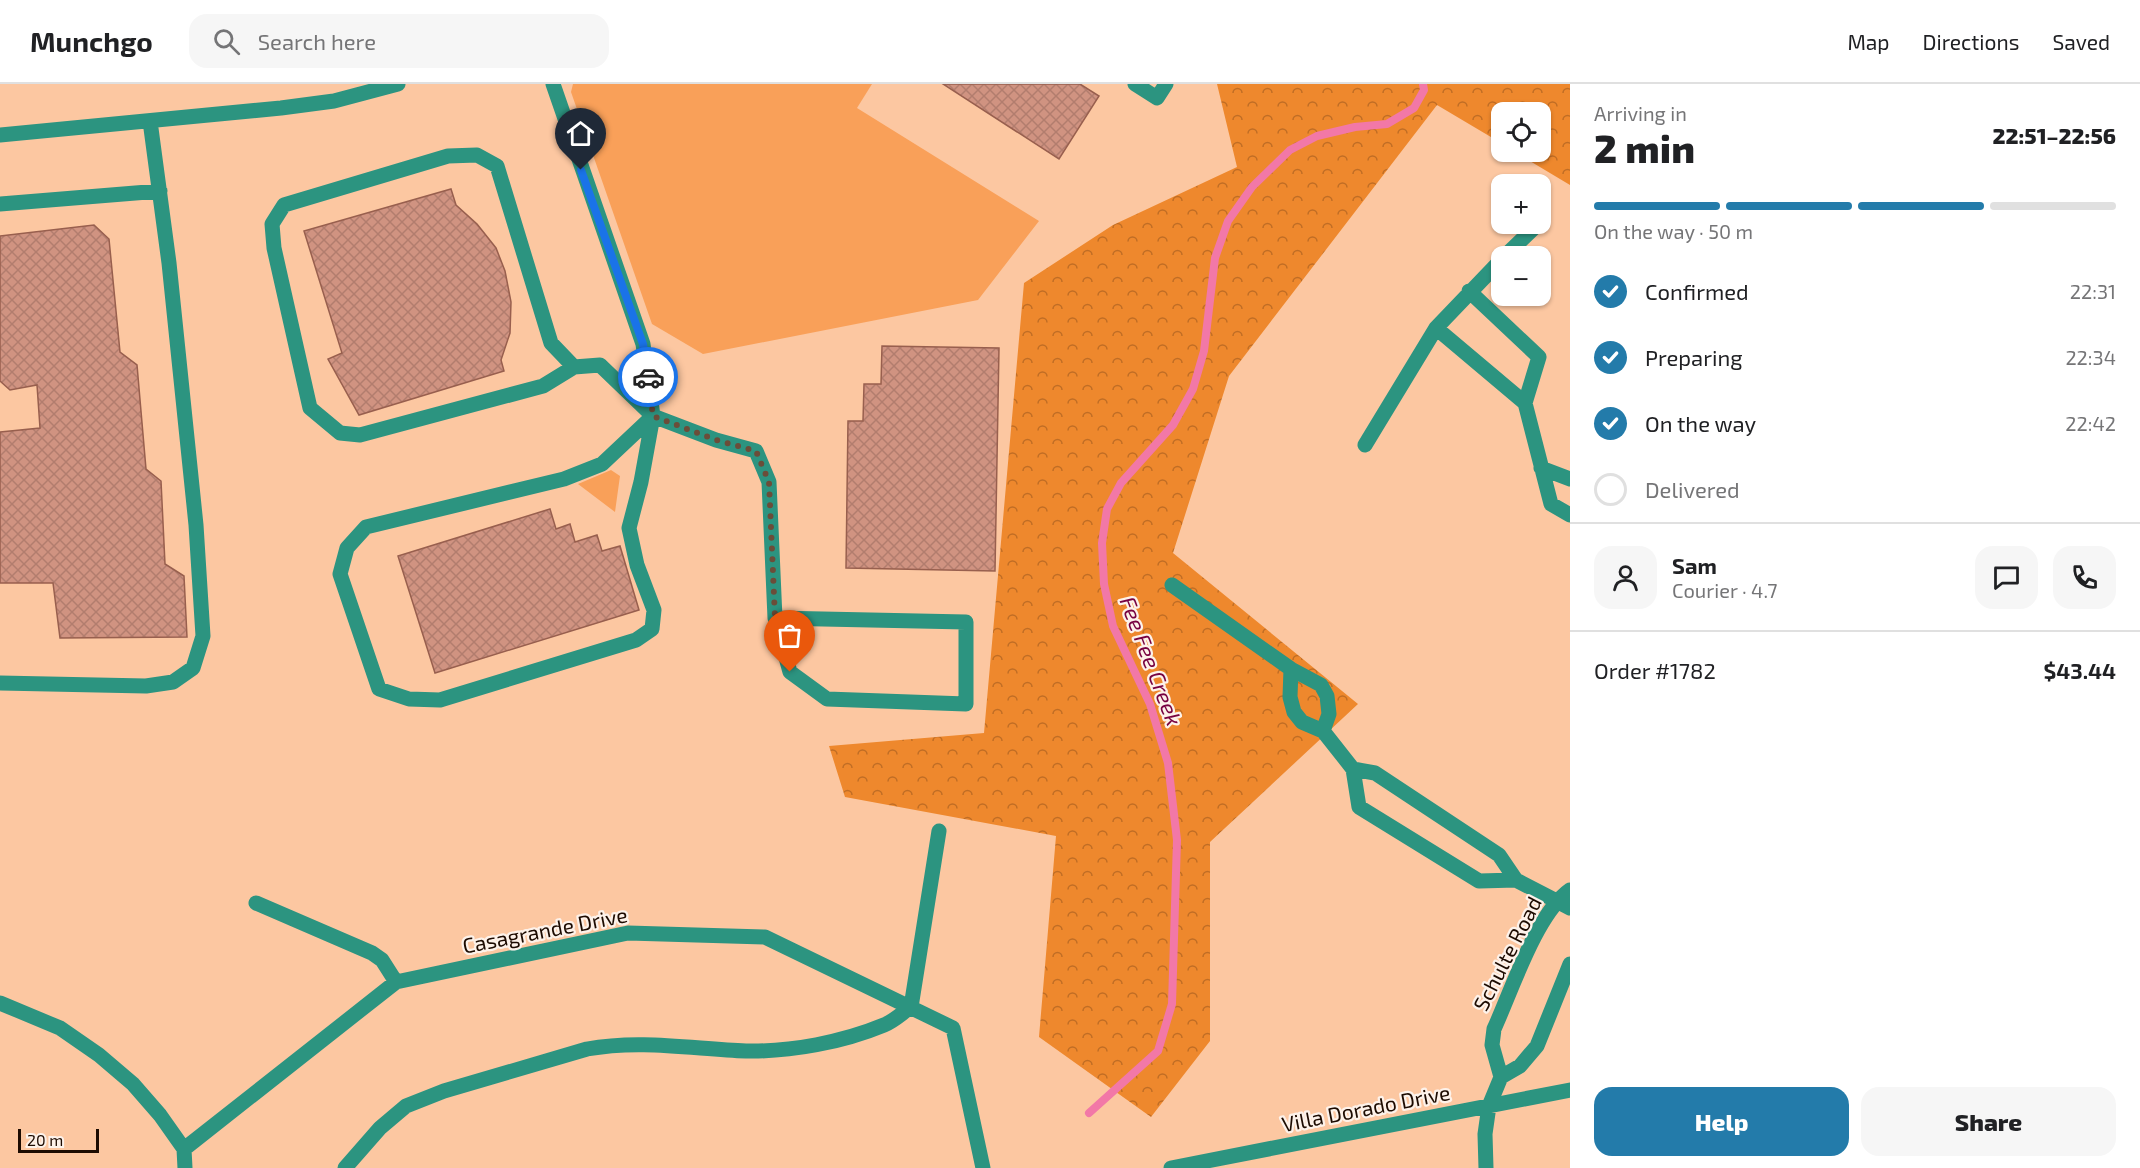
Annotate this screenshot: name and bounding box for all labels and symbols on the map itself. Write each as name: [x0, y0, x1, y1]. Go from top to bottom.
pin: [555, 108, 606, 170]
courier: [618, 347, 678, 407]
water label: Fee Fee Creek: [1115, 592, 1188, 729]
pin: [764, 610, 815, 672]
street label: Schulte Road: [1467, 892, 1546, 1015]
street label: Casagrande Drive: [460, 901, 629, 958]
street label: Villa Dorado Drive: [1279, 1079, 1452, 1136]
scale bar: [18, 1126, 99, 1154]

